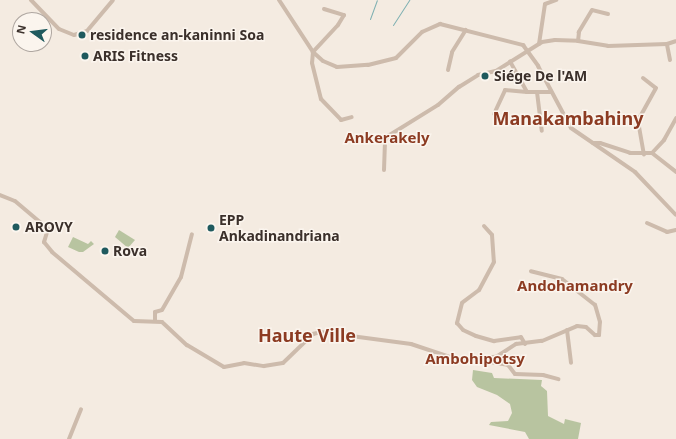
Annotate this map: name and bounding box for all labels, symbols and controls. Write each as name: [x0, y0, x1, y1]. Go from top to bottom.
north arrow: [12, 12, 52, 52]
text: N: [12, 23, 29, 35]
place label: residence an-kaninni Soa: [90, 27, 264, 43]
marker: residence an-kaninni Soa: [77, 30, 87, 40]
place label: ARIS Fitness: [93, 48, 178, 64]
marker: ARIS Fitness: [80, 51, 90, 61]
place label: Siége De l'AM: [494, 68, 587, 84]
marker: Siége De l'AM: [479, 70, 491, 82]
district label: Manakambahiny: [493, 107, 643, 129]
district label: Ankerakely: [344, 129, 430, 147]
place label: EPP Ankadinandriana: [219, 212, 340, 244]
place label: AROVY: [25, 219, 73, 235]
marker: AROVY: [10, 221, 22, 233]
marker: EPP Ankadinandriana: [206, 223, 216, 233]
place label: Rova: [113, 243, 147, 259]
marker: Rova: [100, 246, 110, 256]
district label: Andohamandry: [517, 277, 633, 295]
district label: Haute Ville: [258, 324, 356, 346]
district label: Ambohipotsy: [425, 350, 525, 368]

